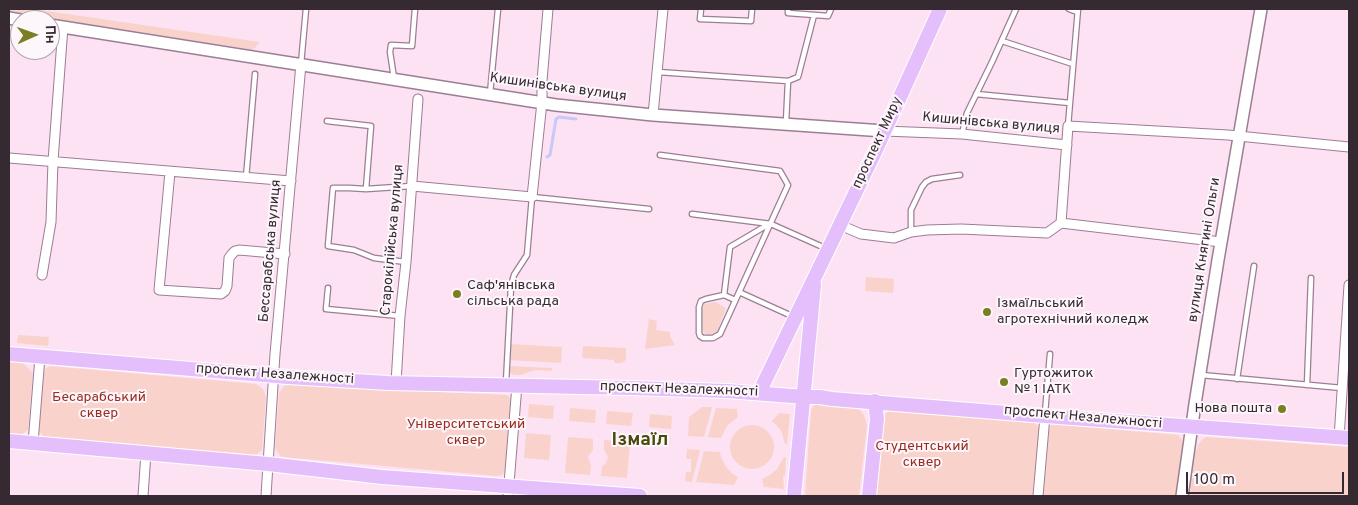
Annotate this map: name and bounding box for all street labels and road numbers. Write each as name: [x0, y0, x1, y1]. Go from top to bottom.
street label: Кишинівська вулиця: [488, 70, 628, 106]
street label: проспект Миру: [849, 94, 907, 192]
street label: Кишинівська вулиця: [921, 110, 1061, 138]
street label: Старокілійська вулиця: [378, 164, 408, 316]
street label: вулиця Княгині Ольги: [1185, 176, 1225, 324]
street label: Бессарабська вулиця: [256, 179, 286, 323]
street label: проспект Незалежності: [195, 361, 355, 389]
street label: проспект Незалежності: [600, 379, 758, 401]
street label: проспект Незалежності: [1003, 403, 1163, 433]

